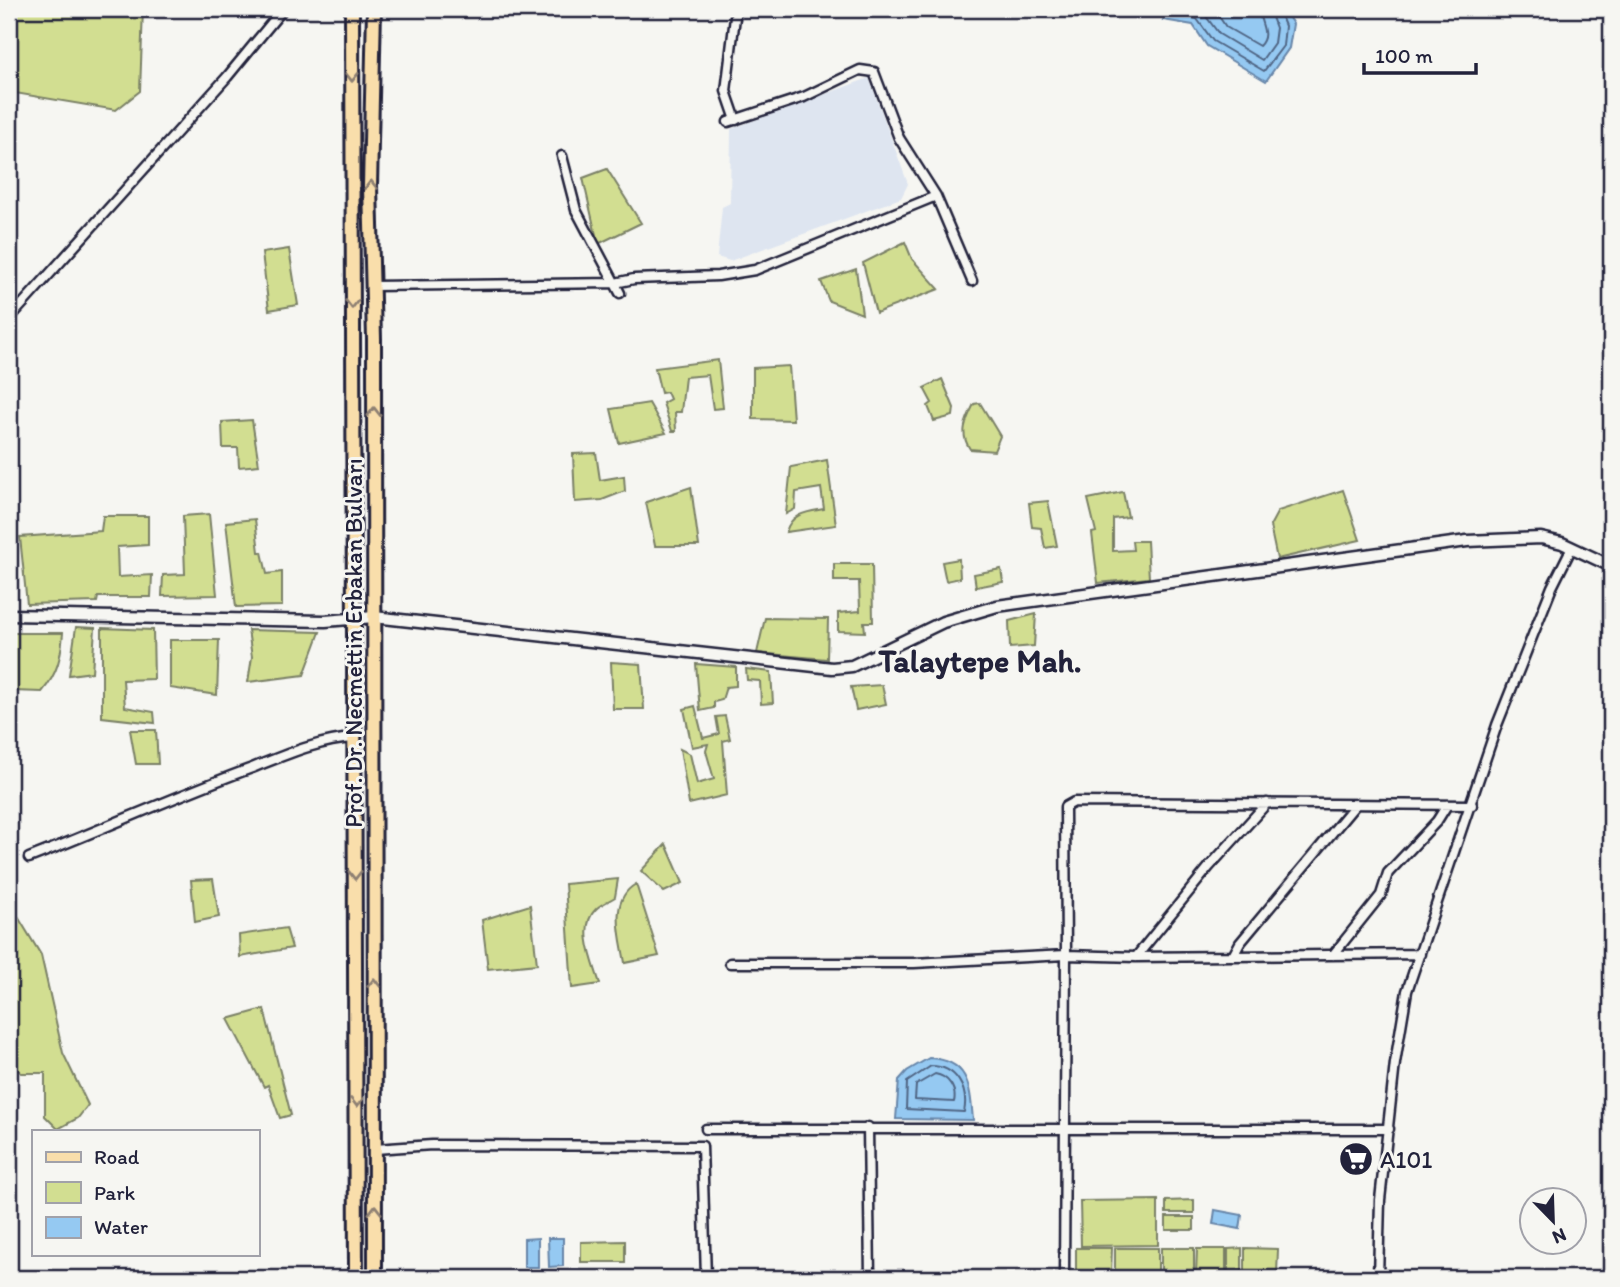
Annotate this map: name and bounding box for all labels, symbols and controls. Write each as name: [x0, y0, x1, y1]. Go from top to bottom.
scale bar: [1364, 32, 1476, 76]
text: 100 m: [1375, 43, 1433, 68]
one-way arrow: [344, 72, 360, 83]
one-way arrow: [363, 179, 379, 189]
one-way arrow: [344, 300, 360, 310]
one-way arrow: [366, 406, 382, 417]
street label: Prof. Dr. Necmettin Erbakan Bulvarı: [339, 458, 368, 828]
district label: Talaytepe Mah.: [877, 642, 1082, 680]
one-way arrow: [347, 870, 363, 881]
one-way arrow: [366, 977, 382, 987]
one-way arrow: [349, 1098, 365, 1108]
legend: [32, 1130, 259, 1256]
supermarket icon: A101: [1337, 1140, 1375, 1178]
text: Road: [94, 1144, 140, 1169]
place label: A101: [1380, 1145, 1432, 1174]
text: Park: [94, 1180, 136, 1205]
north arrow: [1518, 1186, 1588, 1256]
one-way arrow: [367, 1204, 383, 1215]
text: Water: [94, 1214, 148, 1239]
text: N: [1549, 1223, 1570, 1249]

